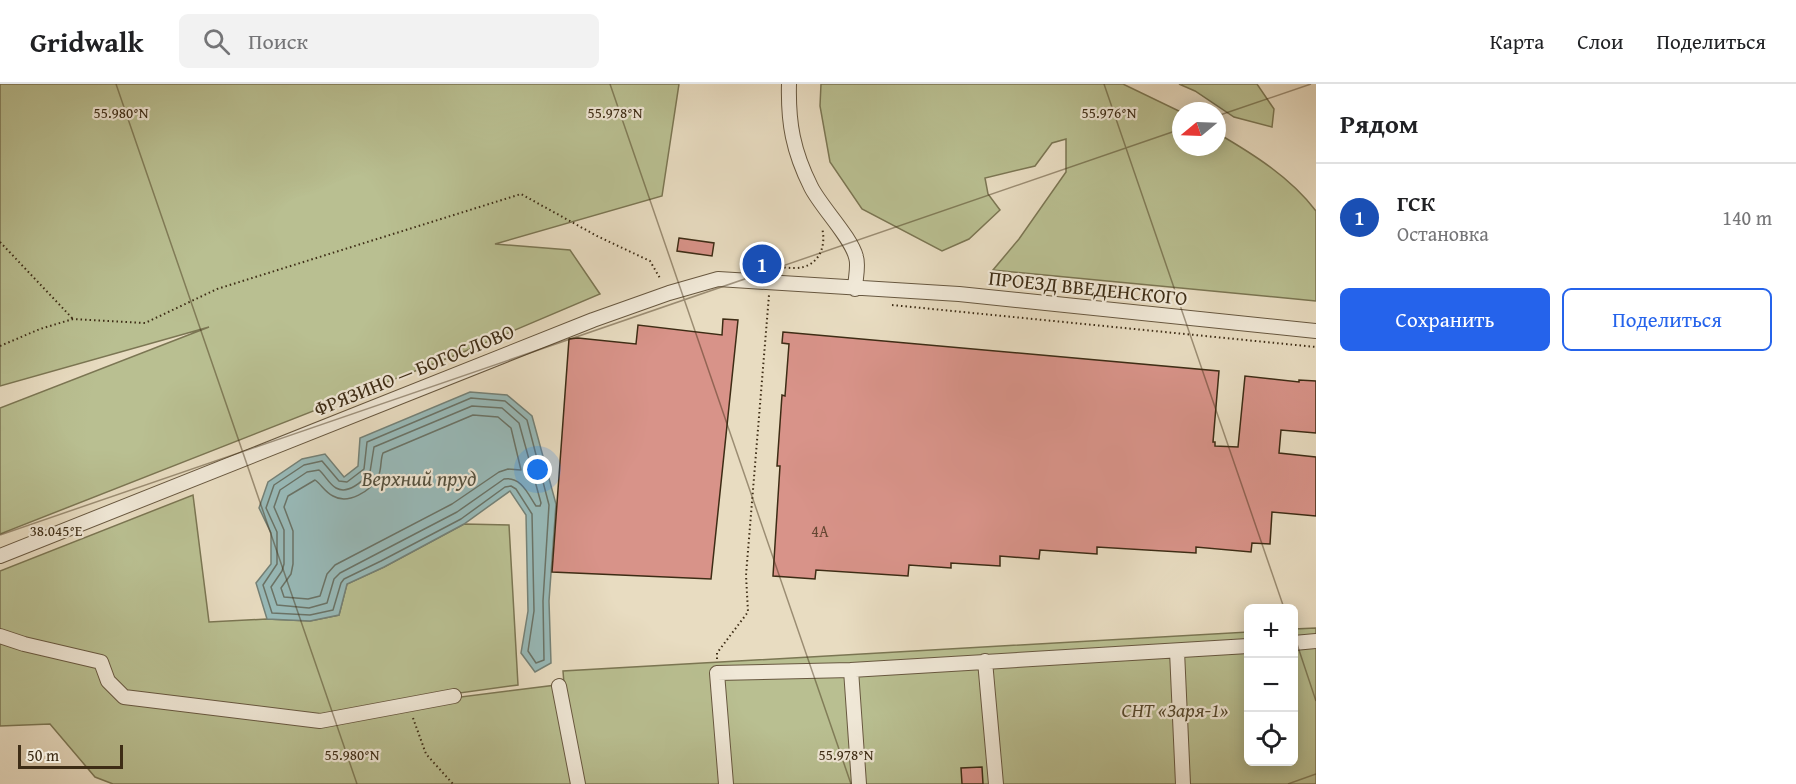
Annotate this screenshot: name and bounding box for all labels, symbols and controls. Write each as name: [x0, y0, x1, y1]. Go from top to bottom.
search box: [179, 14, 599, 68]
text: Gridwalk: [30, 21, 143, 62]
icon: search: [200, 25, 233, 58]
text: Поиск: [248, 25, 308, 57]
text: Карта: [1490, 26, 1544, 57]
text: Слои: [1577, 26, 1623, 57]
text: Поделиться: [1656, 26, 1766, 57]
text: 55.980°N: [94, 102, 149, 123]
text: 55.978°N: [588, 102, 643, 123]
text: 55.976°N: [1082, 102, 1137, 123]
north arrow: [1172, 102, 1226, 156]
text: Рядом: [1340, 104, 1418, 143]
text: ГСК: [1397, 187, 1435, 219]
text: 1: [1354, 203, 1365, 232]
text: 140 m: [1722, 203, 1772, 232]
text: Остановка: [1397, 219, 1489, 248]
pin: 1: [742, 242, 782, 286]
street label: ПРОЕЗД ВВЕДЕНСКОГО: [987, 263, 1189, 312]
button: Сохранить: [1340, 288, 1550, 351]
button: Поделиться: [1562, 288, 1772, 351]
street label: ФРЯЗИНО — БОГОСЛОВО: [309, 316, 518, 423]
your location: [523, 455, 552, 484]
water label: Верхний пруд: [361, 463, 476, 494]
house number: 4А: [811, 519, 829, 543]
text: 38.045°E: [30, 520, 83, 541]
map controls: [1244, 604, 1298, 766]
button: +: [1244, 604, 1298, 658]
button: −: [1244, 658, 1298, 712]
park label: СНТ «Заря-1»: [1122, 695, 1229, 724]
button: locate: [1244, 712, 1298, 766]
scale bar: [18, 742, 123, 770]
text: 50 m: [27, 743, 59, 767]
text: 55.980°N: [325, 744, 380, 765]
text: 55.978°N: [819, 744, 874, 765]

